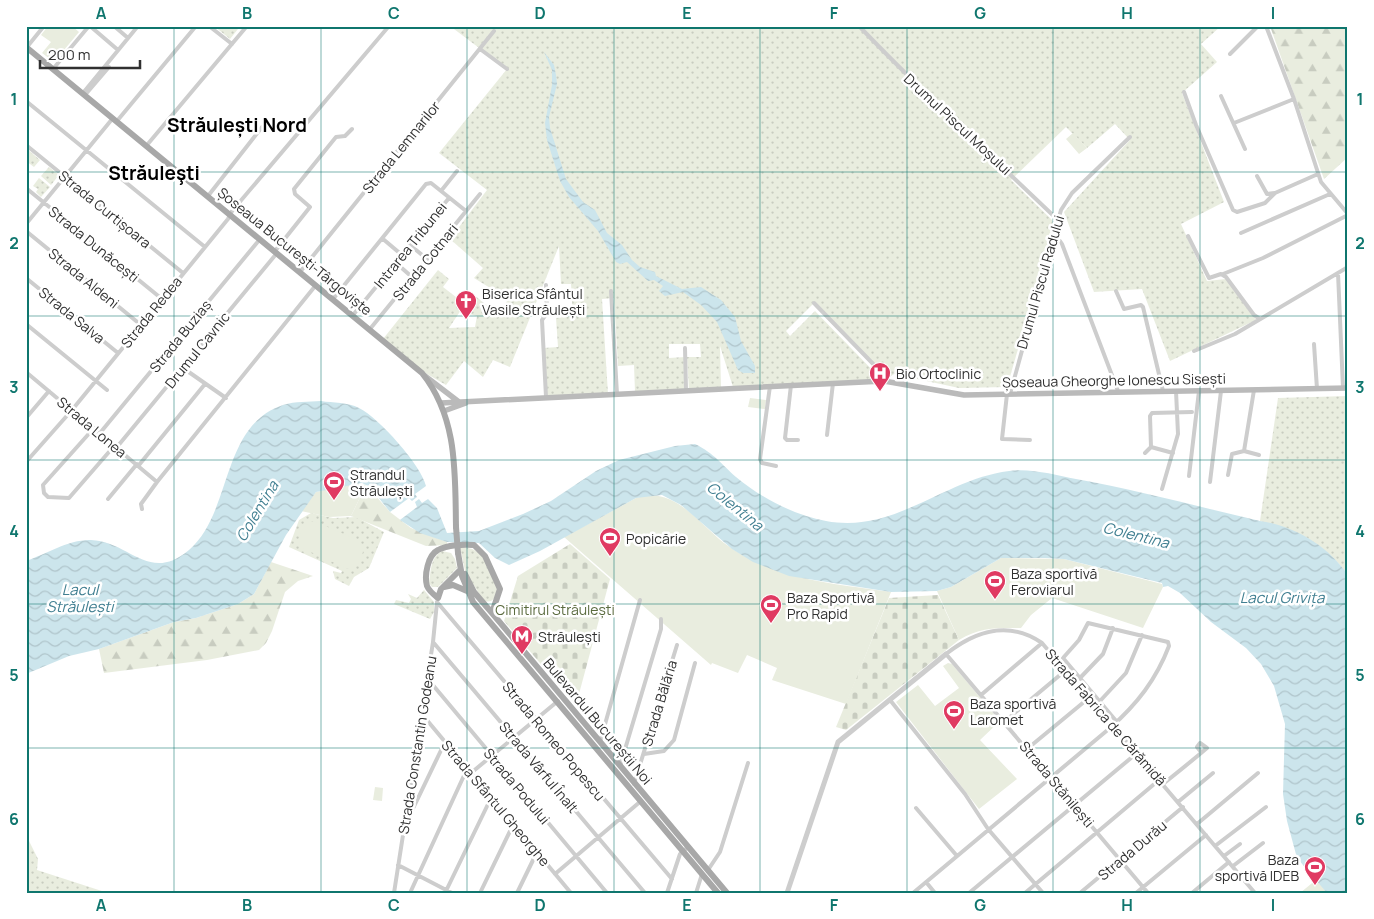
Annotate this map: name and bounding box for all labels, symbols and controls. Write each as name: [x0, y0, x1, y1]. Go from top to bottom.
text: A: [96, 2, 107, 24]
text: B: [242, 2, 252, 24]
text: C: [388, 2, 400, 24]
text: D: [534, 2, 546, 24]
text: E: [682, 2, 692, 24]
text: F: [830, 2, 839, 24]
text: G: [974, 2, 986, 24]
text: H: [1121, 2, 1133, 24]
text: I: [1271, 2, 1275, 24]
scale bar: [40, 38, 140, 70]
text: 200 m: [48, 44, 91, 65]
street label: Drumul Piscul Moșului: [900, 69, 1016, 179]
text: 1: [10, 88, 18, 110]
text: 1: [1356, 88, 1364, 110]
street label: Strada Lemnarilor: [358, 97, 444, 197]
district label: Străulești Nord: [167, 112, 307, 138]
district label: Străuleşti: [108, 160, 200, 186]
street label: Strada Curtișoara: [55, 166, 155, 252]
street label: Șoseaua București-Târgoviște: [214, 183, 376, 319]
street label: Intrarea Tribunei: [369, 198, 451, 292]
street label: Strada Dunăcești: [45, 202, 143, 286]
street label: Drumul Piscul Radului: [1012, 213, 1068, 351]
street label: Strada Cotnari: [388, 220, 462, 304]
text: 2: [9, 232, 19, 254]
text: 2: [1355, 232, 1365, 254]
street label: Strada Aldeni: [45, 244, 123, 312]
street label: Strada Redea: [116, 272, 186, 352]
street label: Strada Salva: [35, 283, 109, 347]
place label: Biserica Sfântul Vasile Străulești: [482, 284, 585, 319]
church icon: Biserica Sfântul Vasile Străulești: [454, 289, 478, 320]
street label: Strada Buziaș: [145, 296, 215, 376]
street label: Drumul Cavnic: [160, 308, 234, 392]
hospital icon: Bio Ortoclinic: [868, 361, 892, 392]
place label: Bio Ortoclinic: [896, 364, 981, 383]
street label: Șoseaua Gheorghe Ionescu Sisești: [1002, 369, 1226, 391]
text: 3: [9, 376, 19, 398]
text: 3: [1355, 376, 1365, 398]
street label: Strada Lonea: [53, 392, 131, 462]
place label: Ștrandul Străulești: [350, 465, 413, 500]
sports icon: Ștrandul Străulești: [322, 470, 346, 501]
water label: Colentina: [231, 476, 284, 545]
water label: Colentina: [702, 477, 768, 536]
water label: Colentina: [1101, 517, 1172, 553]
text: 4: [9, 520, 19, 542]
text: 4: [1355, 520, 1365, 542]
sports icon: Popicărie: [598, 526, 622, 557]
place label: Popicărie: [626, 529, 686, 548]
place label: Baza sportivă Feroviarul: [1011, 564, 1097, 599]
sports icon: Baza sportivă Feroviarul: [983, 569, 1007, 600]
water label: Lacul Străulești: [46, 579, 116, 617]
water label: Lacul Grivița: [1240, 587, 1325, 608]
place label: Baza Sportivă Pro Rapid: [787, 588, 875, 623]
sports icon: Baza Sportivă Pro Rapid: [759, 593, 783, 624]
park label: Cimitirul Străulești: [495, 600, 615, 619]
metro station icon: Străulești: [510, 624, 534, 655]
place label: Străulești: [538, 627, 601, 646]
street label: Strada Fabrica de Cărămidă: [1041, 644, 1171, 790]
street label: Bulevardul Bucureștii Noi: [539, 654, 657, 788]
street label: Strada Constantin Godeanu: [394, 655, 440, 835]
street label: Strada Bălăria: [637, 658, 681, 748]
text: 5: [9, 664, 19, 686]
text: 5: [1355, 664, 1365, 686]
street label: Strada Romeo Popescu: [498, 677, 610, 805]
place label: Baza sportivă Laromet: [970, 694, 1056, 729]
sports icon: Baza sportivă Laromet: [942, 699, 966, 730]
street label: Strada Vârful Înalt: [495, 717, 583, 817]
street label: Strada Sfântul Gheorghe: [438, 736, 554, 870]
street label: Strada Stănilești: [1015, 737, 1099, 831]
street label: Strada Podului: [480, 744, 554, 828]
text: 6: [9, 808, 19, 830]
text: 6: [1355, 808, 1365, 830]
street label: Strada Durău: [1094, 816, 1170, 884]
place label: Baza sportivă IDEB: [1215, 850, 1299, 885]
sports icon: Baza sportivă IDEB: [1303, 855, 1327, 886]
text: A: [96, 894, 107, 916]
text: B: [242, 894, 252, 916]
text: C: [388, 894, 400, 916]
text: D: [534, 894, 546, 916]
text: E: [682, 894, 692, 916]
text: F: [830, 894, 839, 916]
text: G: [974, 894, 986, 916]
text: H: [1121, 894, 1133, 916]
text: I: [1271, 894, 1275, 916]

